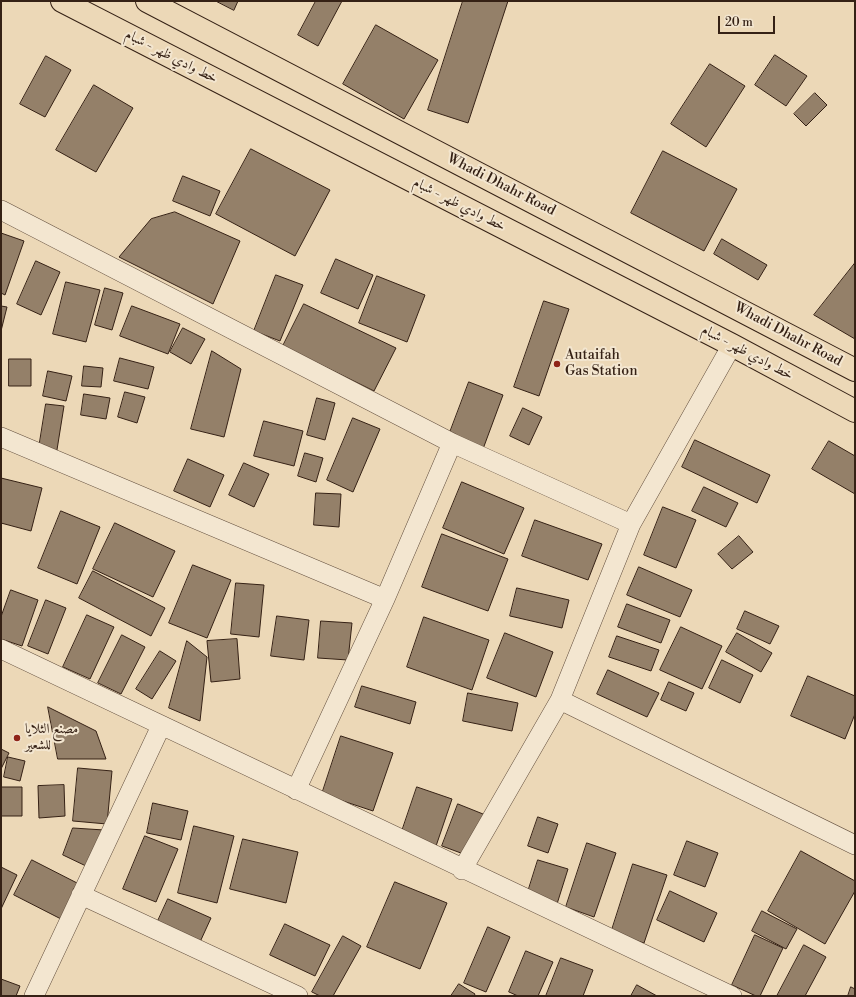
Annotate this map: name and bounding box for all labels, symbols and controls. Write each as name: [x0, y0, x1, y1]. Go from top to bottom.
scale bar: [720, 8, 777, 34]
text: 20 m: [725, 15, 753, 30]
street label: خط وادي ظهر - شبام: [122, 26, 220, 88]
street label: Whadi Dhahr Road: [444, 150, 558, 220]
street label: خط وادي ظهر - شبام: [410, 174, 508, 236]
street label: Whadi Dhahr Road: [731, 300, 845, 370]
street label: خط وادي ظهر - شبام: [698, 322, 796, 384]
place label: Autaifah Gas Station: [565, 348, 638, 380]
marker: Autaifah Gas Station: [552, 359, 562, 369]
place label: مصنع الثلايا للشعير: [25, 722, 78, 754]
marker: مصنع الثلايا للشعير: [12, 733, 22, 743]

